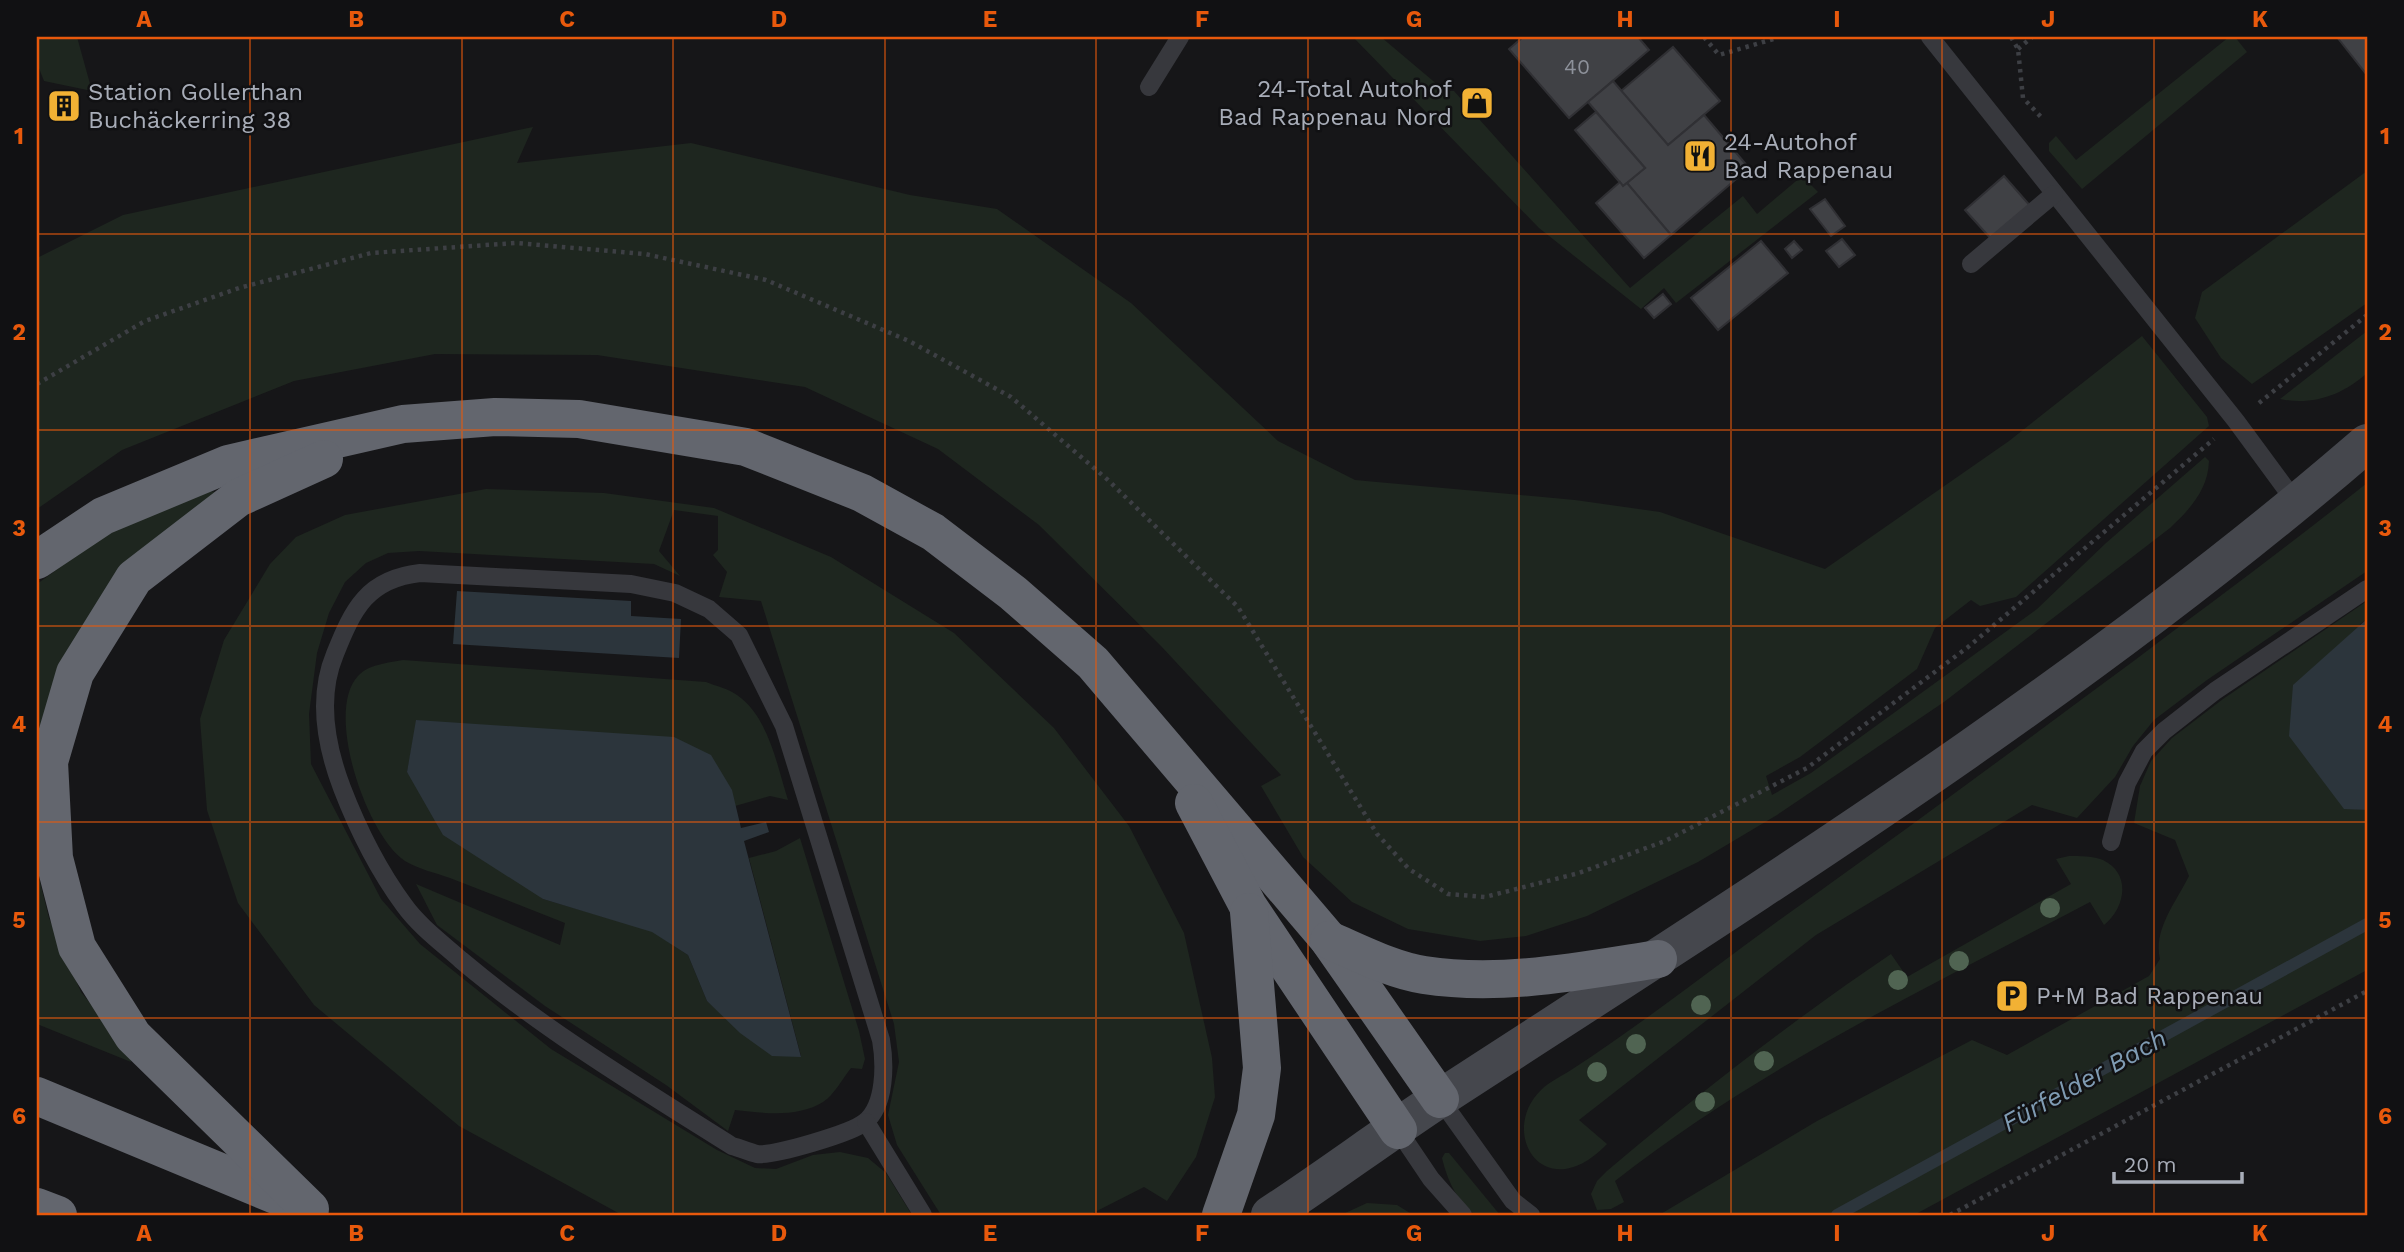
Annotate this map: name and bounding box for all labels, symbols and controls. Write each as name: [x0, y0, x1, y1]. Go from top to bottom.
text: A: [136, 6, 152, 33]
text: B: [348, 6, 364, 33]
text: C: [559, 6, 575, 33]
text: D: [771, 6, 787, 33]
text: E: [983, 6, 997, 33]
text: F: [1195, 6, 1209, 33]
text: G: [1406, 6, 1422, 33]
text: H: [1616, 6, 1634, 33]
text: I: [1833, 6, 1841, 33]
text: J: [2041, 6, 2055, 33]
text: K: [2252, 6, 2268, 33]
house number: 40: [1564, 54, 1590, 79]
place label: 24-Total Autohof Bad Rappenau Nord: [1218, 75, 1453, 131]
place label: Station Gollerthan Buchäckerring 38: [88, 78, 303, 134]
shop icon: 24-Total Autohof Bad Rappenau Nord: [1458, 84, 1496, 122]
building icon: Station Gollerthan Buchäckerring 38: [45, 87, 83, 125]
text: 1: [14, 123, 24, 150]
text: 1: [2380, 123, 2390, 150]
place label: 24-Autohof Bad Rappenau: [1724, 128, 1893, 184]
restaurant icon: 24-Autohof Bad Rappenau: [1681, 137, 1719, 175]
text: 2: [12, 319, 26, 346]
text: 2: [2378, 319, 2392, 346]
text: 3: [12, 515, 26, 542]
text: 3: [2378, 515, 2392, 542]
text: 4: [12, 711, 27, 738]
text: 4: [2378, 711, 2393, 738]
text: 5: [12, 907, 26, 934]
text: 5: [2378, 907, 2392, 934]
parking icon: P+M Bad Rappenau: [1993, 977, 2031, 1015]
place label: P+M Bad Rappenau: [2036, 982, 2263, 1010]
water label: Fürfelder Bach: [1996, 1022, 2172, 1138]
text: 6: [12, 1103, 26, 1130]
text: 6: [2378, 1103, 2392, 1130]
scale bar: [2114, 1140, 2241, 1184]
text: 20 m: [2124, 1152, 2176, 1177]
text: A: [136, 1220, 152, 1247]
text: B: [348, 1220, 364, 1247]
text: C: [559, 1220, 575, 1247]
text: D: [771, 1220, 787, 1247]
text: E: [983, 1220, 997, 1247]
text: F: [1195, 1220, 1209, 1247]
text: G: [1406, 1220, 1422, 1247]
text: H: [1616, 1220, 1634, 1247]
text: I: [1833, 1220, 1841, 1247]
text: J: [2041, 1220, 2055, 1247]
text: K: [2252, 1220, 2268, 1247]

